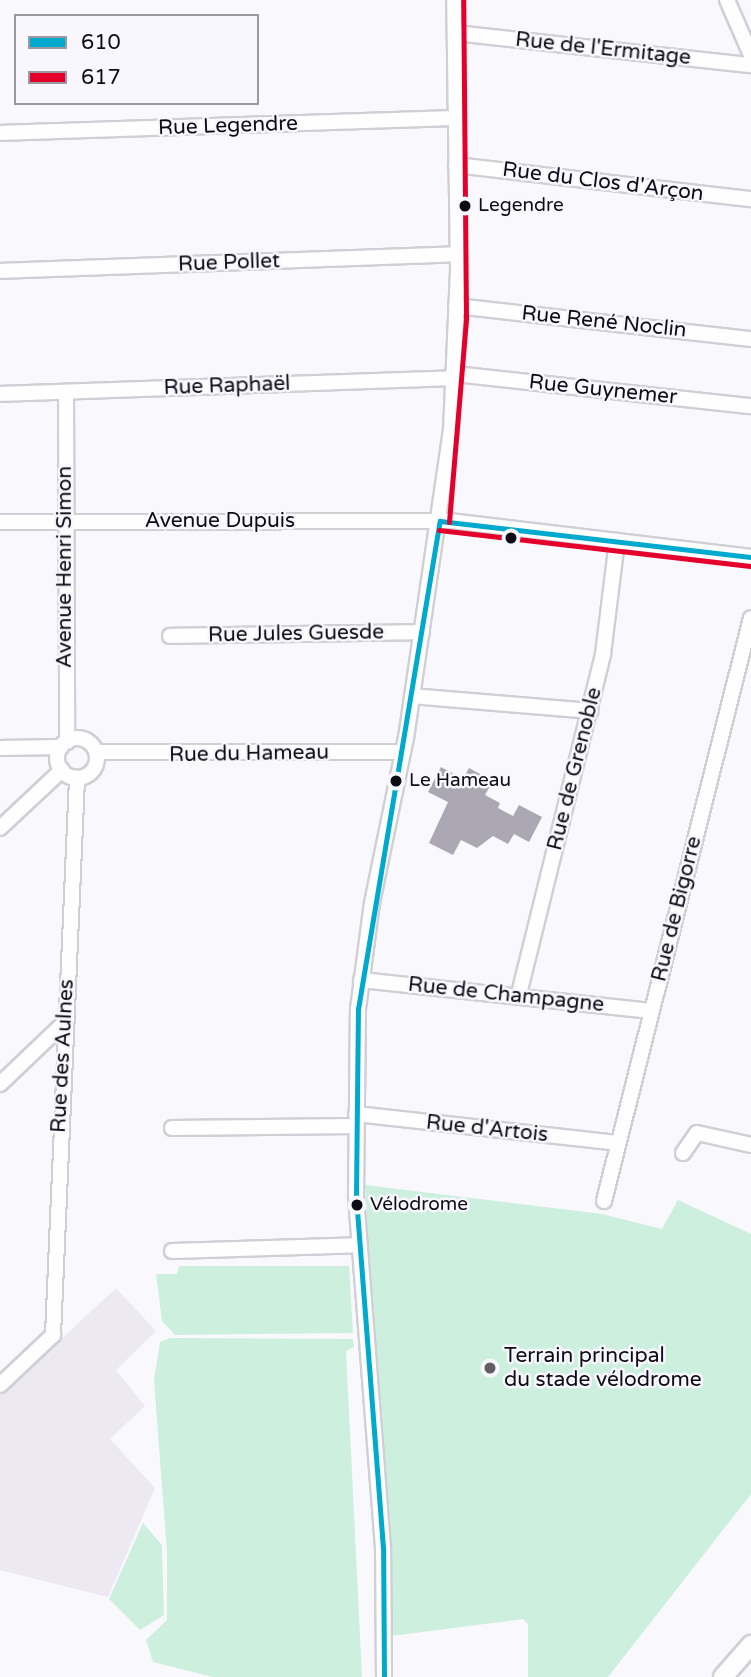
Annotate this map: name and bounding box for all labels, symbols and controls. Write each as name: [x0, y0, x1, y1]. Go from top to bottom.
legend: [14, 14, 259, 105]
street label: Rue de l'Ermitage: [514, 27, 692, 71]
text: 610: [81, 30, 121, 55]
text: 617: [81, 65, 121, 90]
street label: Rue Legendre: [158, 111, 298, 141]
street label: Rue du Clos d'Arçon: [501, 157, 705, 207]
place label: Legendre: [478, 195, 564, 217]
marker: Legendre: [458, 199, 472, 213]
street label: Rue Pollet: [178, 249, 280, 277]
street label: Rue René Noclin: [520, 301, 688, 343]
street label: Rue Guynemer: [528, 370, 678, 410]
street label: Rue Raphaël: [163, 371, 291, 401]
street label: Avenue Henri Simon: [52, 466, 78, 668]
street label: Avenue Dupuis: [145, 508, 295, 534]
unlabelled marker: [504, 531, 518, 545]
street label: Rue Jules Guesde: [208, 620, 384, 648]
street label: Rue de Grenoble: [543, 685, 607, 853]
street label: Rue du Hameau: [169, 740, 329, 768]
place label: Le Hameau: [409, 770, 511, 792]
marker: Le Hameau: [389, 774, 403, 788]
street label: Rue de Bigorre: [647, 834, 707, 984]
street label: Rue de Champagne: [407, 972, 605, 1018]
street label: Rue des Aulnes: [46, 978, 80, 1134]
street label: Rue d'Artois: [425, 1110, 549, 1148]
place label: Vélodrome: [370, 1194, 468, 1216]
marker: Vélodrome: [350, 1198, 364, 1212]
place label: Terrain principal du stade vélodrome: [504, 1343, 702, 1393]
marker: Terrain principal du stade vélodrome: [482, 1360, 498, 1376]

